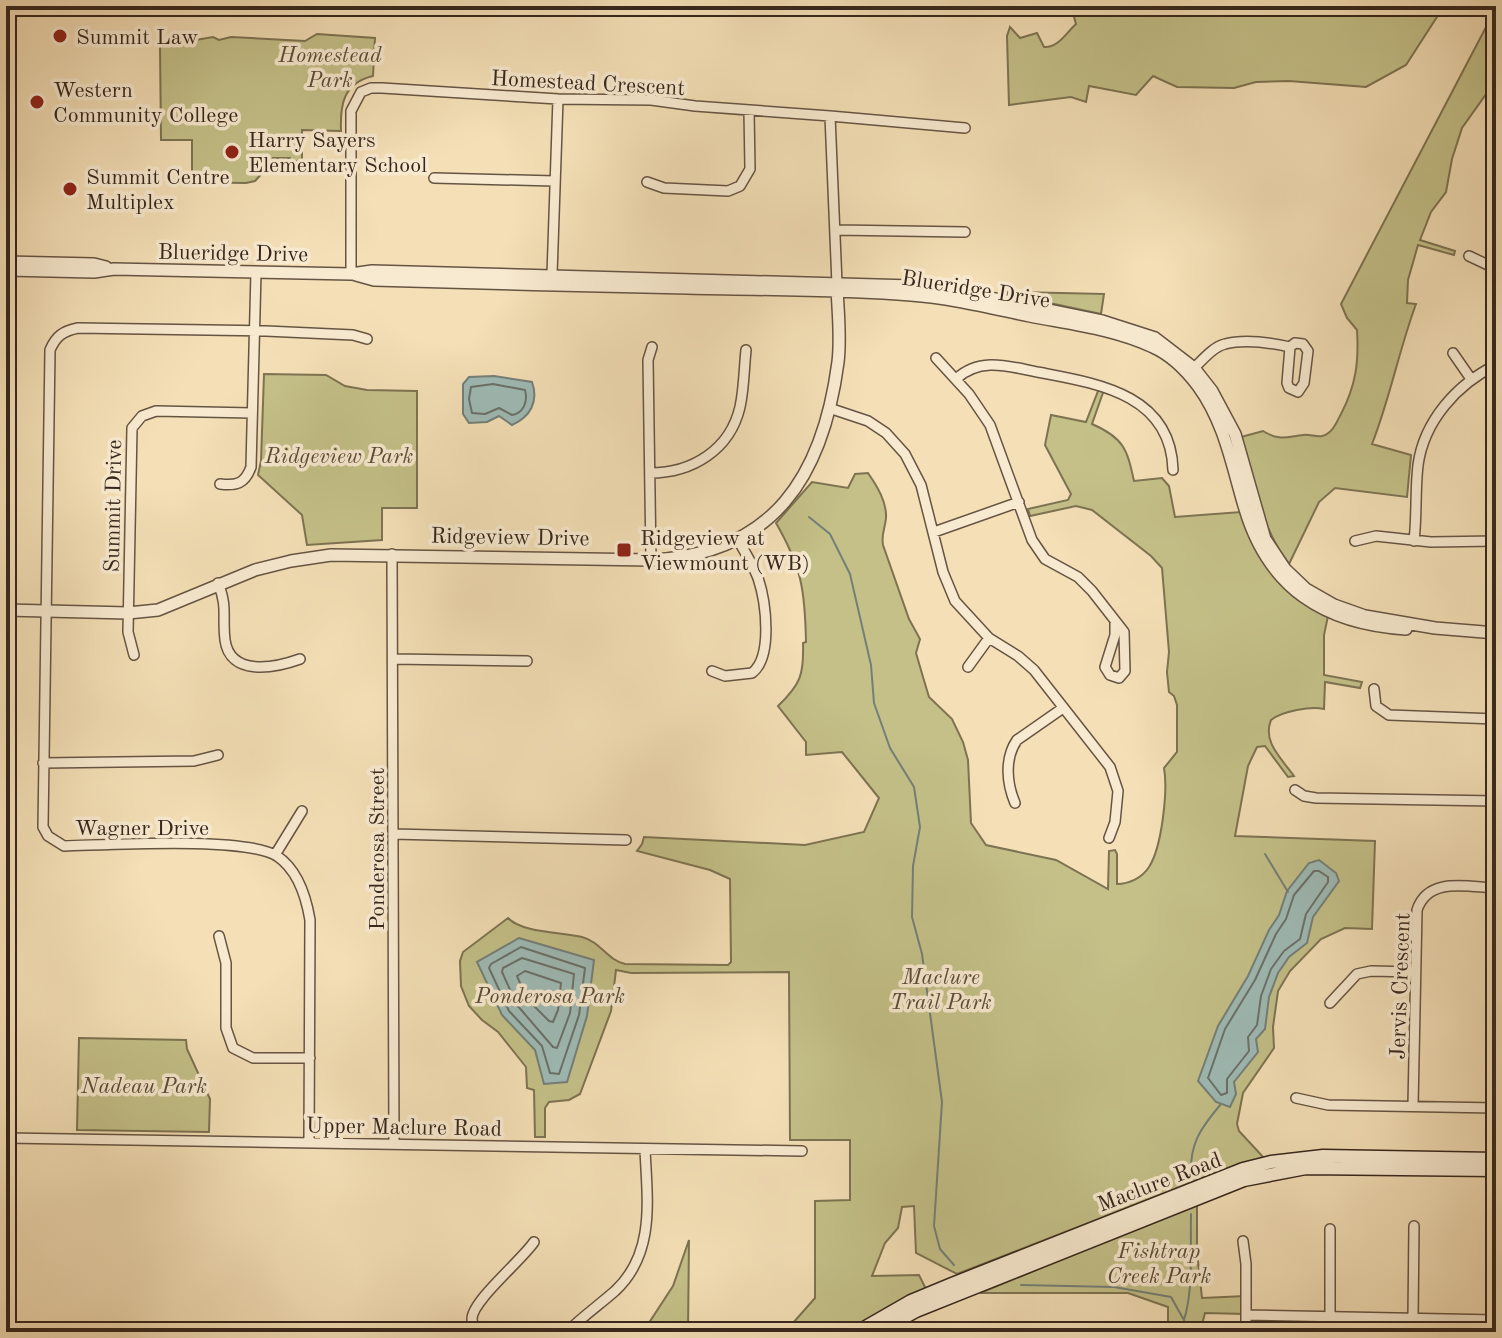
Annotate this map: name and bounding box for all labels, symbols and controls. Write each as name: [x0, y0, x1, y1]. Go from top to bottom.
marker: Summit Law: [51, 27, 69, 45]
place label: Summit Law: [76, 27, 198, 49]
park label: Homestead Park: [277, 45, 382, 92]
street label: Homestead Crescent: [490, 68, 686, 100]
place label: Western Community College: [53, 80, 238, 127]
marker: Western Community College: [28, 93, 46, 111]
place label: Harry Sayers Elementary School: [248, 130, 427, 177]
marker: Harry Sayers Elementary School: [223, 143, 241, 161]
place label: Summit Centre Multiplex: [86, 167, 230, 214]
marker: Summit Centre Multiplex: [61, 180, 79, 198]
street label: Blueridge Drive: [158, 242, 308, 266]
street label: Blueridge Drive: [900, 267, 1052, 313]
street label: Summit Drive: [102, 439, 126, 573]
park label: Ridgeview Park: [264, 446, 413, 468]
street label: Ridgeview Drive: [430, 526, 590, 550]
place label: Ridgeview at Viewmount (WB): [640, 528, 810, 575]
marker: Ridgeview at Viewmount (WB): [615, 541, 633, 559]
street label: Ponderosa Street: [367, 767, 389, 931]
street label: Wagner Drive: [75, 818, 209, 840]
street label: Jervis Crescent: [1387, 912, 1415, 1060]
park label: Maclure Trail Park: [890, 967, 992, 1014]
park label: Ponderosa Park: [474, 986, 625, 1008]
park label: Nadeau Park: [80, 1076, 207, 1098]
street label: Upper Maclure Road: [306, 1115, 502, 1141]
street label: Maclure Road: [1095, 1149, 1225, 1217]
park label: Fishtrap Creek Park: [1107, 1241, 1212, 1288]

